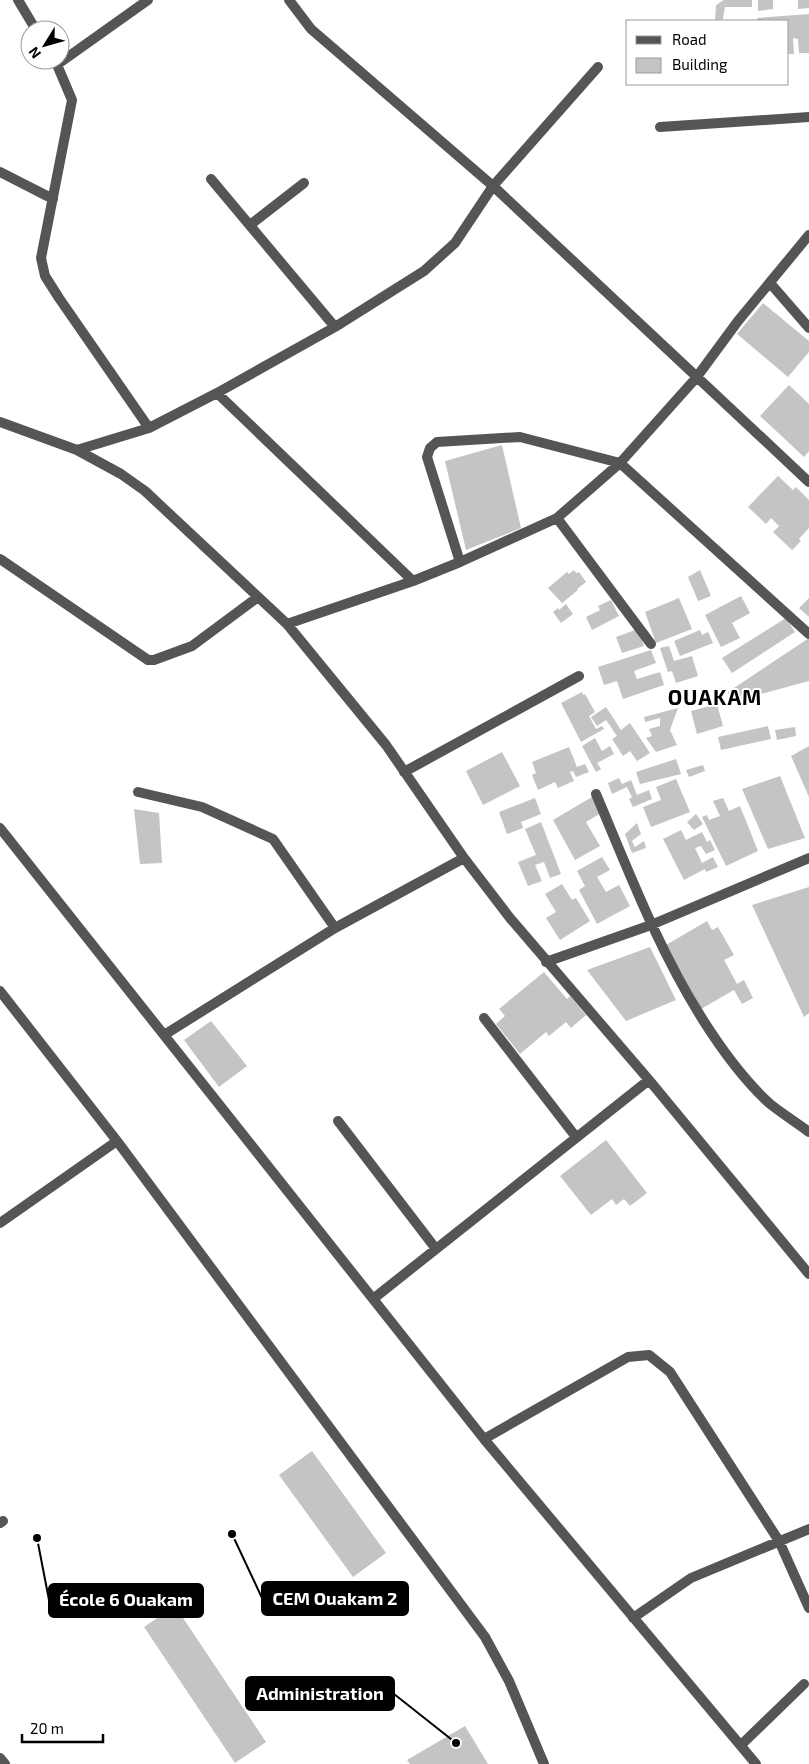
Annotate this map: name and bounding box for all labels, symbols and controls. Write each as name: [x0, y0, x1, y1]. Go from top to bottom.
north arrow: [20, 20, 70, 70]
legend: [626, 20, 789, 85]
text: Road: [672, 30, 707, 48]
text: N: [24, 44, 44, 62]
text: Building: [672, 55, 728, 73]
district label: OUAKAM: [668, 684, 762, 709]
callout: CEM Ouakam 2: [262, 1582, 408, 1615]
callout: École 6 Ouakam: [49, 1584, 203, 1617]
text: CEM Ouakam 2: [272, 1587, 398, 1609]
text: École 6 Ouakam: [59, 1588, 193, 1610]
callout: Administration: [246, 1677, 394, 1710]
text: Administration: [256, 1682, 384, 1704]
scale bar: [22, 1712, 104, 1744]
text: 20 m: [30, 1719, 64, 1737]

